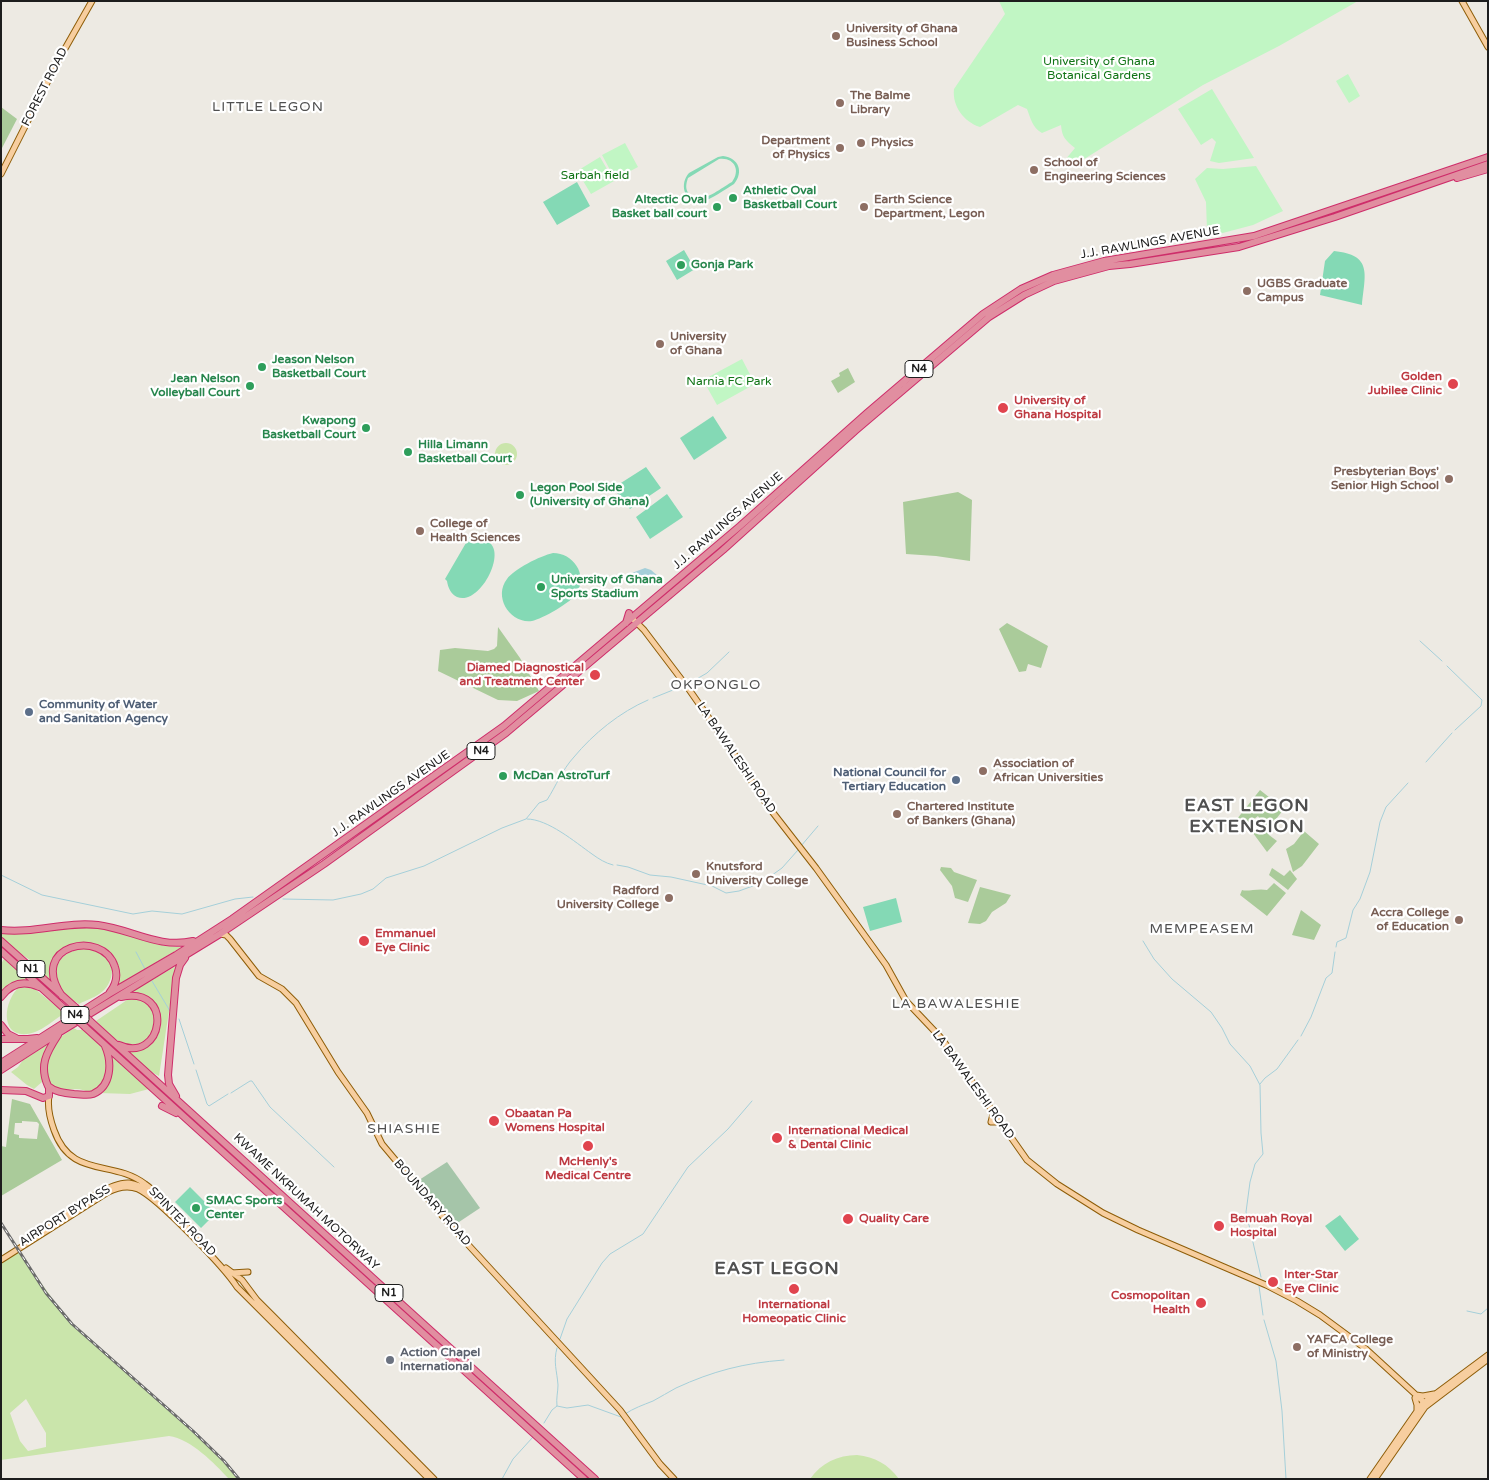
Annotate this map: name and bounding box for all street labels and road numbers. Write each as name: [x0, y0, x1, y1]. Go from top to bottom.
street label: FOREST ROAD: [19, 45, 71, 129]
street label: J.J. RAWLINGS AVENUE: [1079, 224, 1221, 262]
road number: N4: [905, 360, 933, 378]
street label: J.J. RAWLINGS AVENUE: [670, 469, 786, 573]
street label: LA BAWALESHI ROAD: [693, 700, 779, 816]
road number: N4: [467, 742, 495, 759]
street label: J.J. RAWLINGS AVENUE: [329, 748, 453, 840]
road number: N1: [17, 961, 45, 978]
road number: N4: [61, 1006, 89, 1024]
street label: LA BAWALESHI ROAD: [929, 1028, 1017, 1142]
street label: KWAME NKRUMAH MOTORWAY: [230, 1131, 382, 1273]
street label: BOUNDARY ROAD: [390, 1157, 474, 1249]
street label: AIRPORT BYPASS: [17, 1182, 113, 1250]
street label: SPINTEX ROAD: [145, 1184, 219, 1260]
road number: N1: [375, 1285, 403, 1302]

